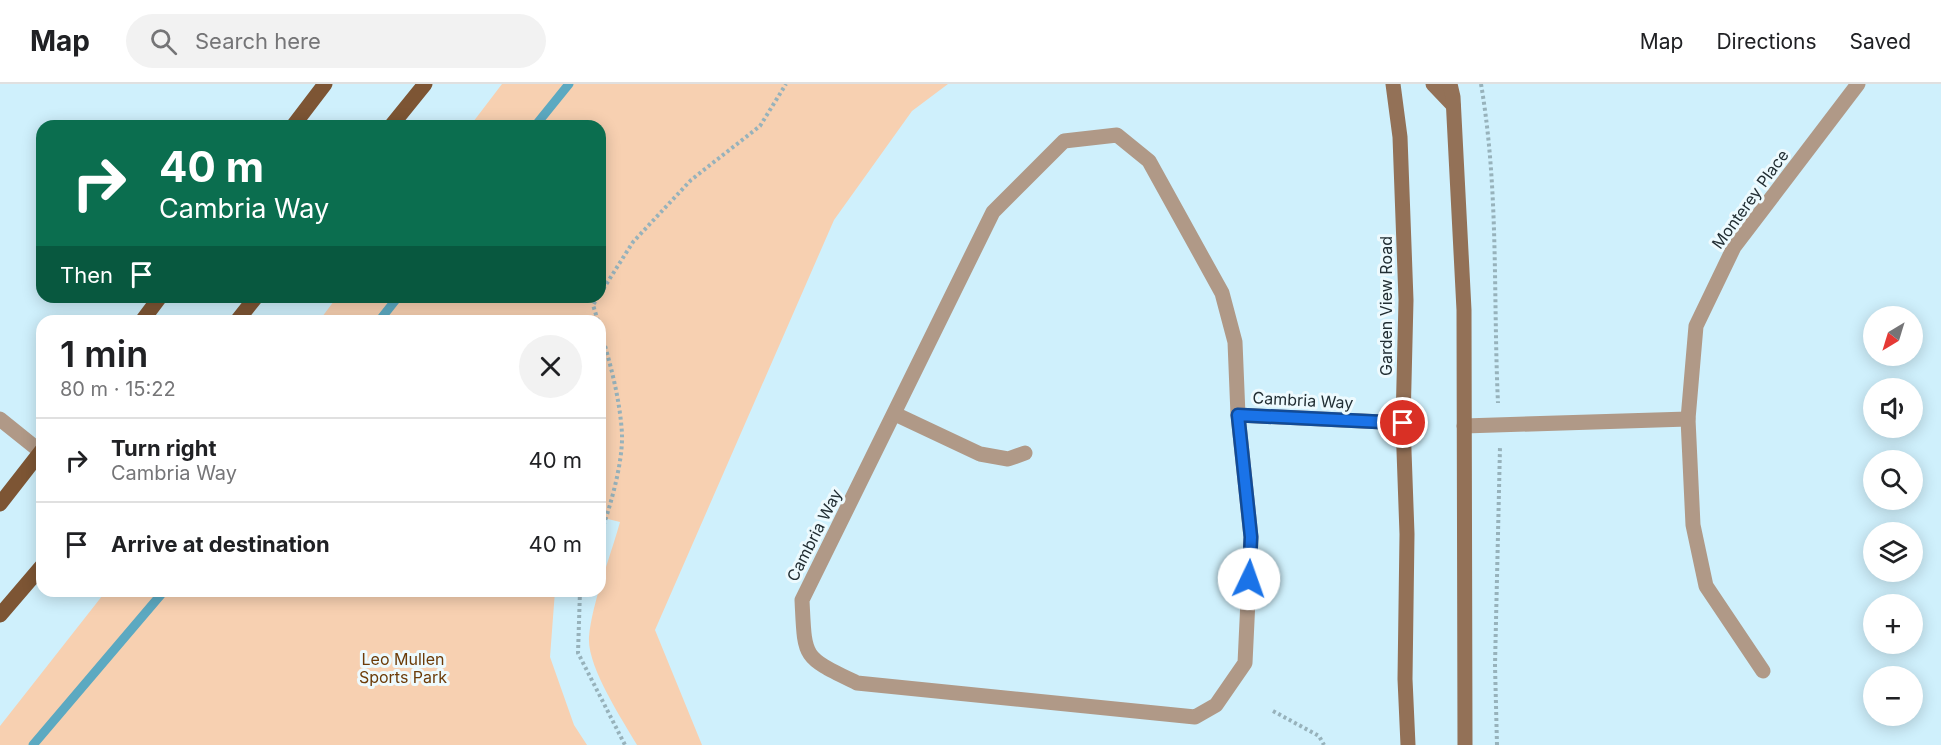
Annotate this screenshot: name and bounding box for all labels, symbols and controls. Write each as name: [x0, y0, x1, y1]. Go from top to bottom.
search box: [126, 14, 546, 68]
text: Map: [30, 24, 90, 58]
icon: search: [147, 25, 180, 58]
text: Search here: [195, 28, 321, 54]
text: Map: [1640, 29, 1683, 54]
text: Directions: [1716, 29, 1817, 54]
text: Saved: [1850, 29, 1911, 54]
text: 40 m: [159, 141, 264, 192]
icon: right: [60, 144, 138, 222]
street label: Monterey Place: [1707, 146, 1793, 252]
text: Cambria Way: [159, 192, 329, 225]
street label: Garden View Road: [1376, 236, 1396, 376]
icon: arrive: [125, 258, 158, 291]
text: Then: [60, 262, 113, 288]
north arrow: [1863, 306, 1923, 366]
map controls: [1863, 306, 1923, 726]
text: 1 min: [60, 332, 148, 376]
button: close: [519, 335, 582, 398]
text: 80 m · 15:22: [60, 377, 176, 401]
button: sound: [1863, 378, 1923, 438]
street label: Cambria Way: [1252, 387, 1354, 413]
pin: [1377, 397, 1428, 448]
icon: arrive: [1386, 406, 1419, 439]
text: Turn right: [111, 435, 217, 461]
icon: right: [60, 444, 93, 477]
text: 40 m: [528, 447, 582, 473]
button: search: [1863, 450, 1923, 510]
text: Cambria Way: [111, 461, 237, 485]
street label: Cambria Way: [782, 486, 846, 584]
button: layers: [1863, 522, 1923, 582]
icon: arrive: [60, 528, 93, 561]
text: Arrive at destination: [111, 531, 330, 557]
text: 40 m: [528, 531, 582, 557]
position arrow: [1217, 547, 1281, 611]
button: +: [1863, 594, 1923, 654]
park label: Leo Mullen Sports Park: [359, 649, 447, 687]
button: −: [1863, 666, 1923, 726]

